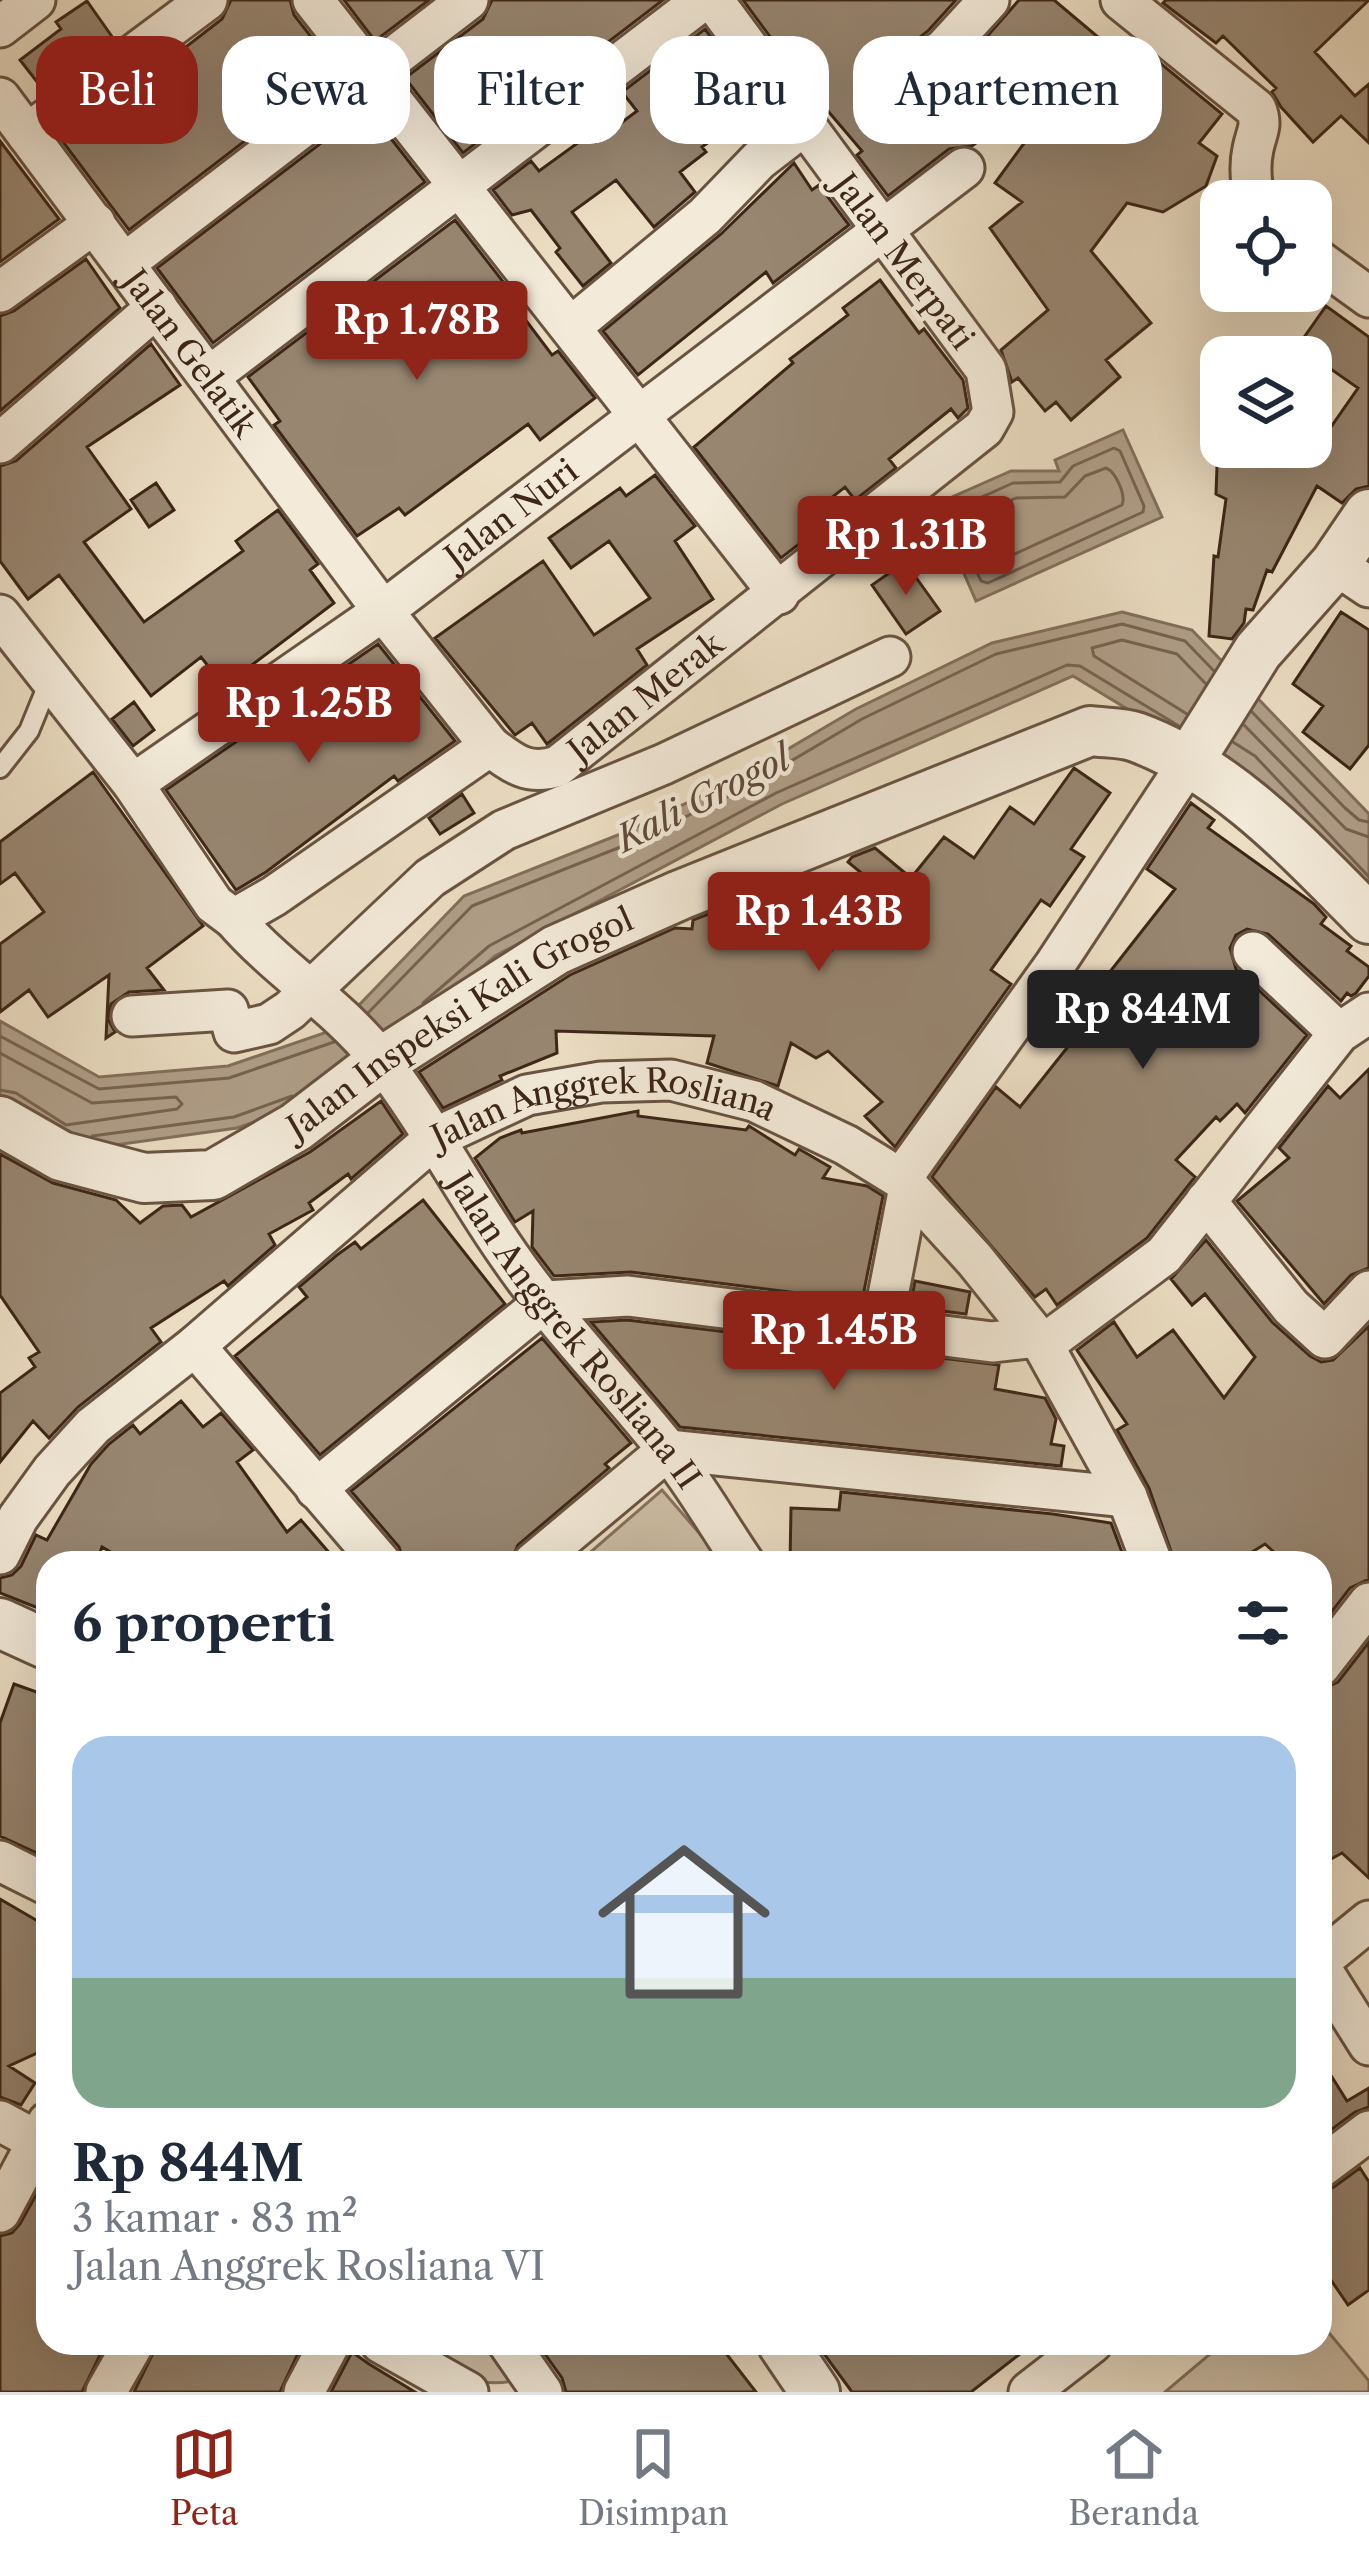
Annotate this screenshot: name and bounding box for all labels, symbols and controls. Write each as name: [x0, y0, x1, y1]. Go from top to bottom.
chip: Beli: [36, 36, 198, 144]
chip: Sewa: [222, 36, 410, 144]
chip: Filter: [434, 36, 626, 144]
chip: Baru: [650, 36, 829, 144]
chip: Apartemen: [853, 36, 1162, 144]
street label: Jalan Merpati: [821, 161, 983, 357]
map controls: [1200, 180, 1332, 468]
button: locate: [1200, 180, 1332, 312]
street label: Jalan Gelatik: [111, 257, 267, 446]
pin: Rp 1.78B: [293, 281, 541, 383]
text: Rp 1.78B: [333, 296, 501, 344]
button: layers: [1200, 336, 1332, 468]
street label: Jalan Nuri: [433, 450, 586, 580]
pin: Rp 1.31B: [782, 496, 1030, 598]
text: Rp 1.31B: [825, 511, 987, 559]
street label: Jalan Merak: [556, 622, 733, 774]
pin: Rp 1.25B: [185, 664, 433, 766]
text: Rp 1.25B: [225, 679, 393, 727]
water label: Kali Grogol: [606, 734, 801, 862]
pin: Rp 1.43B: [695, 872, 943, 974]
text: Rp 1.43B: [735, 887, 903, 935]
street label: Jalan Inspeksi Kali Grogol: [276, 898, 639, 1151]
pin: Rp 844M: [1032, 970, 1254, 1072]
text: Rp 844M: [1054, 985, 1232, 1033]
street label: Jalan Anggrek Rosliana: [420, 1060, 784, 1160]
street label: Jalan Anggrek Rosliana II: [436, 1160, 710, 1497]
pin: Rp 1.45B: [710, 1291, 958, 1393]
text: Rp 1.45B: [750, 1306, 918, 1354]
icon: filters: [1230, 1590, 1296, 1656]
text: 6 properti: [72, 1592, 335, 1654]
icon: home: [576, 1814, 792, 2030]
text: Rp 844M: [72, 2132, 304, 2194]
text: 3 kamar · 83 m²: [72, 2194, 358, 2242]
text: Jalan Anggrek Rosliana VI: [72, 2242, 545, 2290]
tab: Peta: [170, 2421, 238, 2534]
tab: Disimpan: [578, 2421, 728, 2534]
tab: Beranda: [1068, 2421, 1199, 2534]

